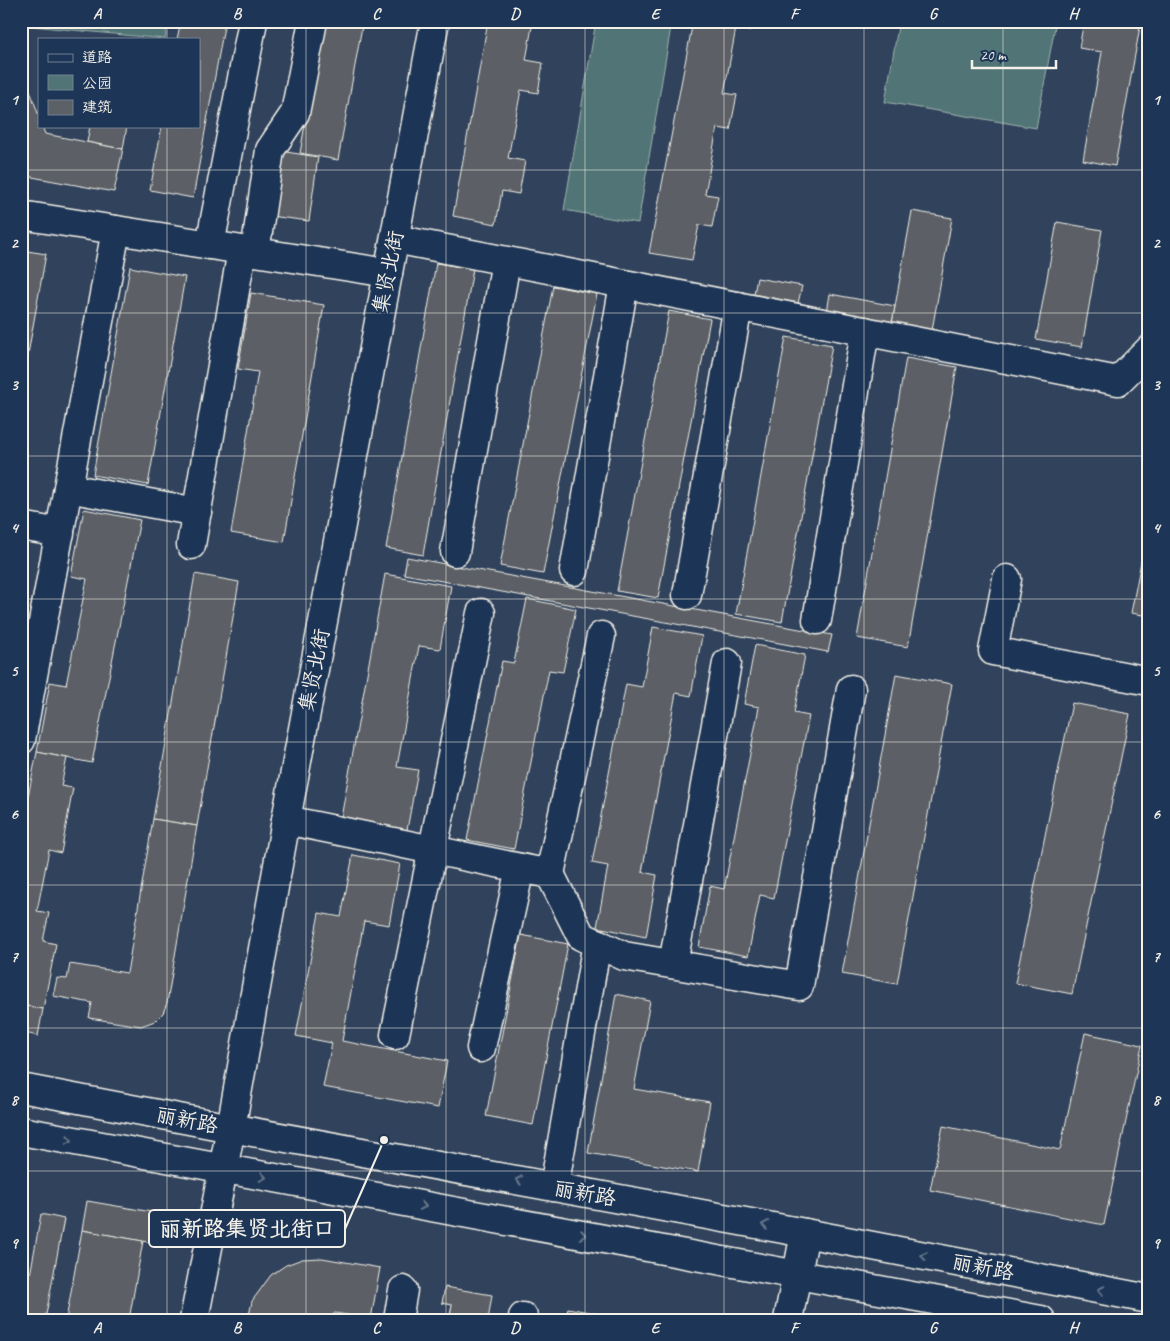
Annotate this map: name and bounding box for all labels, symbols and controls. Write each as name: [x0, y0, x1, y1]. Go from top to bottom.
text: A: [93, 4, 103, 24]
text: B: [233, 4, 243, 24]
text: C: [372, 4, 382, 24]
text: D: [510, 4, 521, 24]
text: E: [651, 4, 662, 24]
text: F: [790, 4, 801, 24]
text: G: [929, 4, 939, 24]
text: H: [1068, 4, 1080, 24]
legend: [38, 38, 200, 128]
scale bar: [972, 38, 1056, 70]
text: 20 m: [980, 46, 1007, 65]
text: 道路: [82, 48, 112, 67]
text: 公园: [82, 74, 112, 93]
text: 1: [10, 90, 19, 110]
text: 1: [1152, 90, 1161, 110]
text: 建筑: [82, 98, 112, 117]
street label: 集贤北街: [367, 228, 409, 316]
text: 2: [10, 233, 19, 253]
text: 2: [1152, 233, 1161, 253]
text: 3: [10, 375, 19, 395]
text: 3: [1152, 375, 1161, 395]
text: 4: [10, 518, 19, 538]
text: 4: [1152, 518, 1161, 538]
street label: 集贤北街: [293, 626, 335, 714]
text: 5: [11, 661, 20, 681]
text: 5: [1153, 661, 1162, 681]
text: 6: [10, 804, 19, 824]
text: 6: [1152, 804, 1161, 824]
text: 7: [10, 947, 19, 967]
text: 7: [1152, 947, 1161, 967]
text: 8: [10, 1090, 19, 1110]
text: 8: [1152, 1090, 1161, 1110]
street label: 丽新路: [154, 1101, 220, 1139]
one-way arrow: [65, 1134, 74, 1144]
one-way arrow: [259, 1171, 268, 1181]
street label: 丽新路: [552, 1175, 618, 1211]
one-way arrow: [514, 1176, 523, 1186]
one-way arrow: [419, 1200, 427, 1210]
callout: 丽新路集贤北街口: [149, 1210, 345, 1247]
text: 丽新路集贤北街口: [159, 1215, 335, 1243]
one-way arrow: [760, 1221, 769, 1231]
one-way arrow: [579, 1229, 587, 1239]
text: 9: [10, 1233, 19, 1253]
text: 9: [1152, 1233, 1161, 1253]
street label: 丽新路: [950, 1248, 1016, 1286]
one-way arrow: [920, 1251, 929, 1262]
one-way arrow: [1096, 1285, 1105, 1296]
text: A: [93, 1318, 103, 1338]
text: B: [233, 1318, 243, 1338]
text: C: [372, 1318, 382, 1338]
text: D: [510, 1318, 521, 1338]
text: E: [651, 1318, 662, 1338]
text: F: [790, 1318, 801, 1338]
text: G: [929, 1318, 939, 1338]
text: H: [1068, 1318, 1080, 1338]

